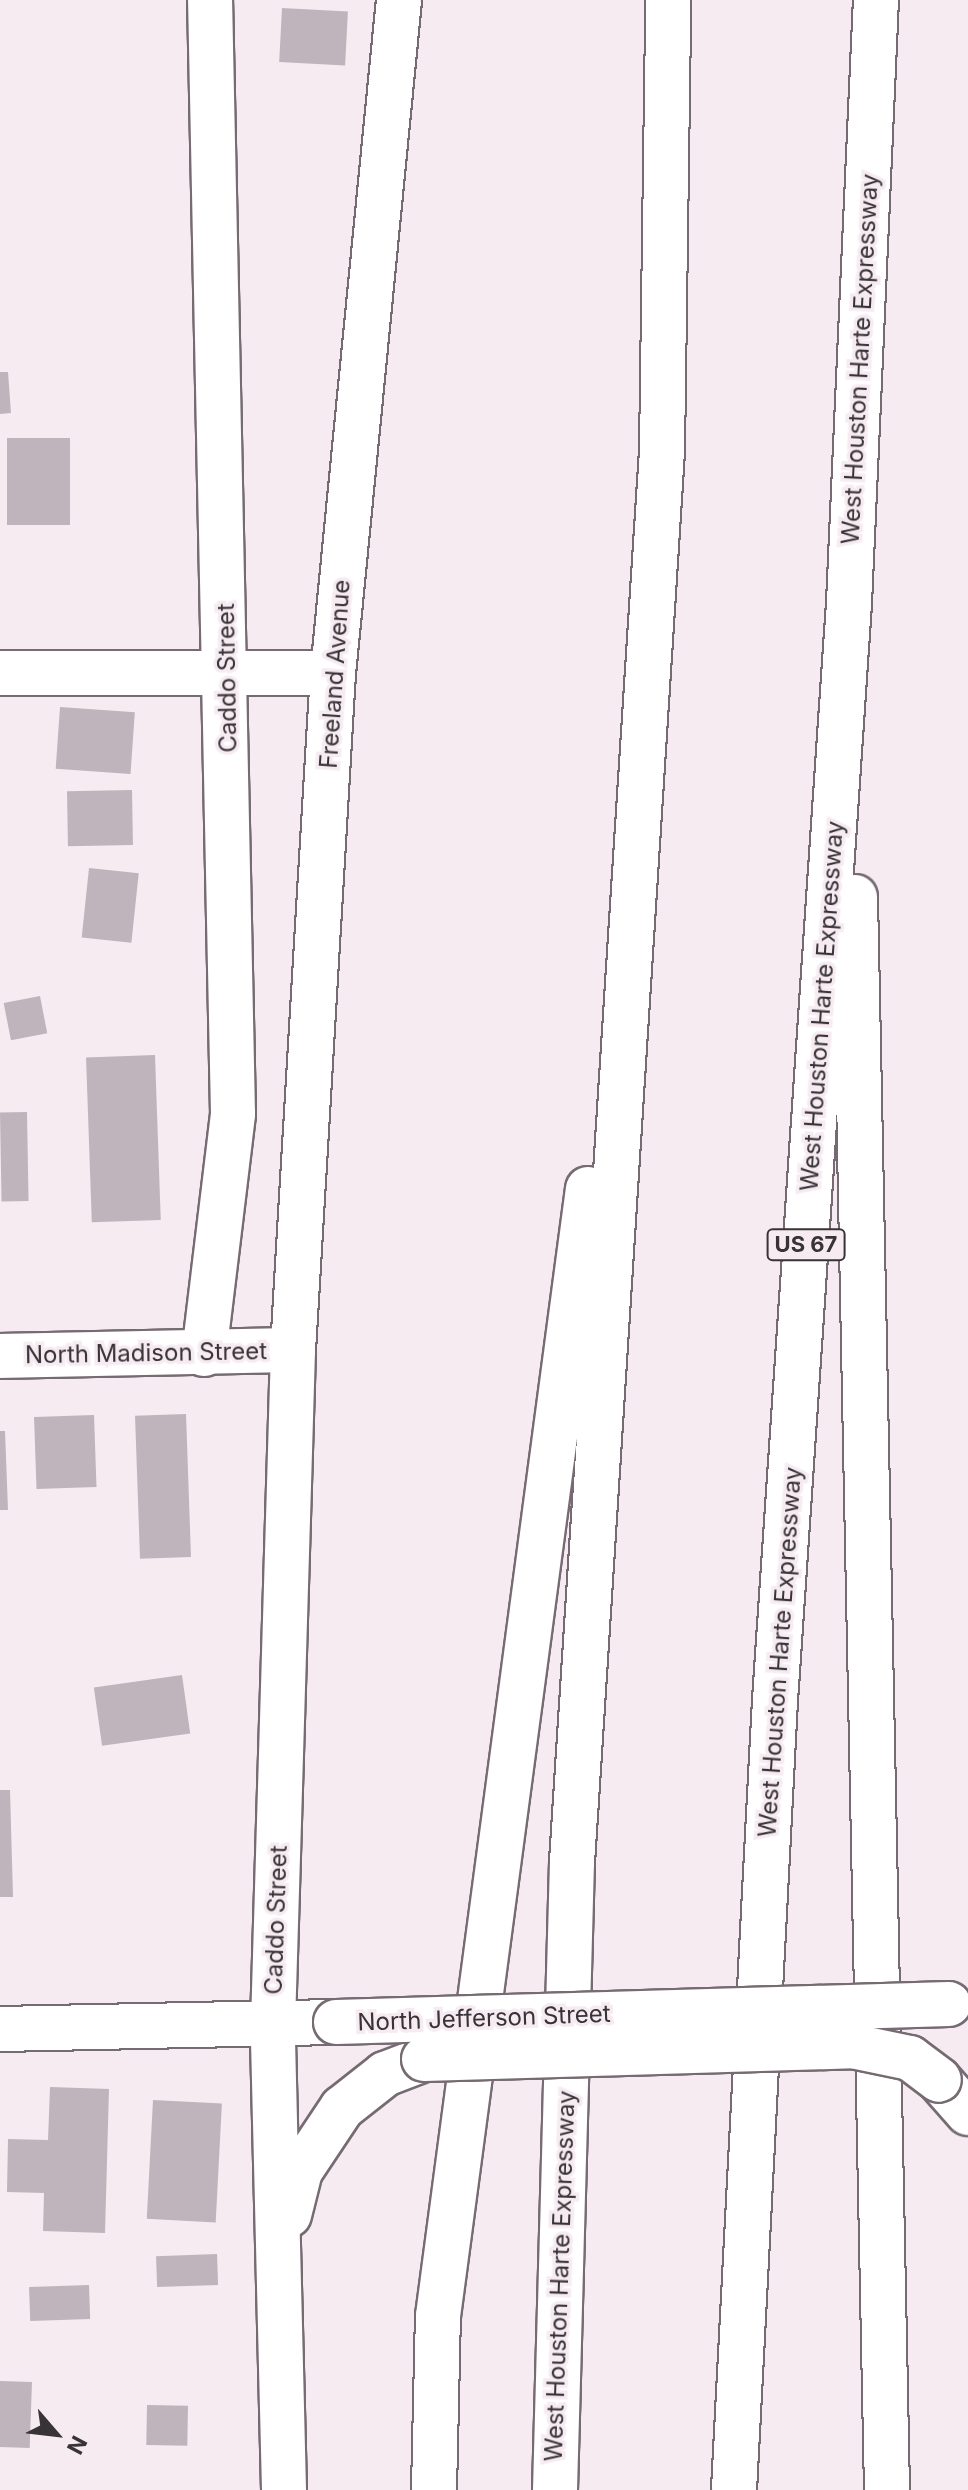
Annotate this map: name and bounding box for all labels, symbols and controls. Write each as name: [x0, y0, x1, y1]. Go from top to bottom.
street label: West Houston Harte Expressway: [836, 173, 884, 545]
street label: Freeland Avenue: [314, 579, 356, 769]
street label: Caddo Street: [211, 603, 243, 753]
street label: West Houston Harte Expressway: [795, 820, 849, 1192]
road number: US 67: [766, 1227, 846, 1263]
street label: North Madison Street: [25, 1336, 267, 1370]
street label: West Houston Harte Expressway: [753, 1466, 807, 1838]
street label: Caddo Street: [259, 1845, 293, 1995]
street label: North Jefferson Street: [357, 1999, 611, 2037]
street label: West Houston Harte Expressway: [539, 2090, 581, 2462]
north arrow: [16, 2394, 96, 2474]
text: N: [62, 2432, 93, 2459]

